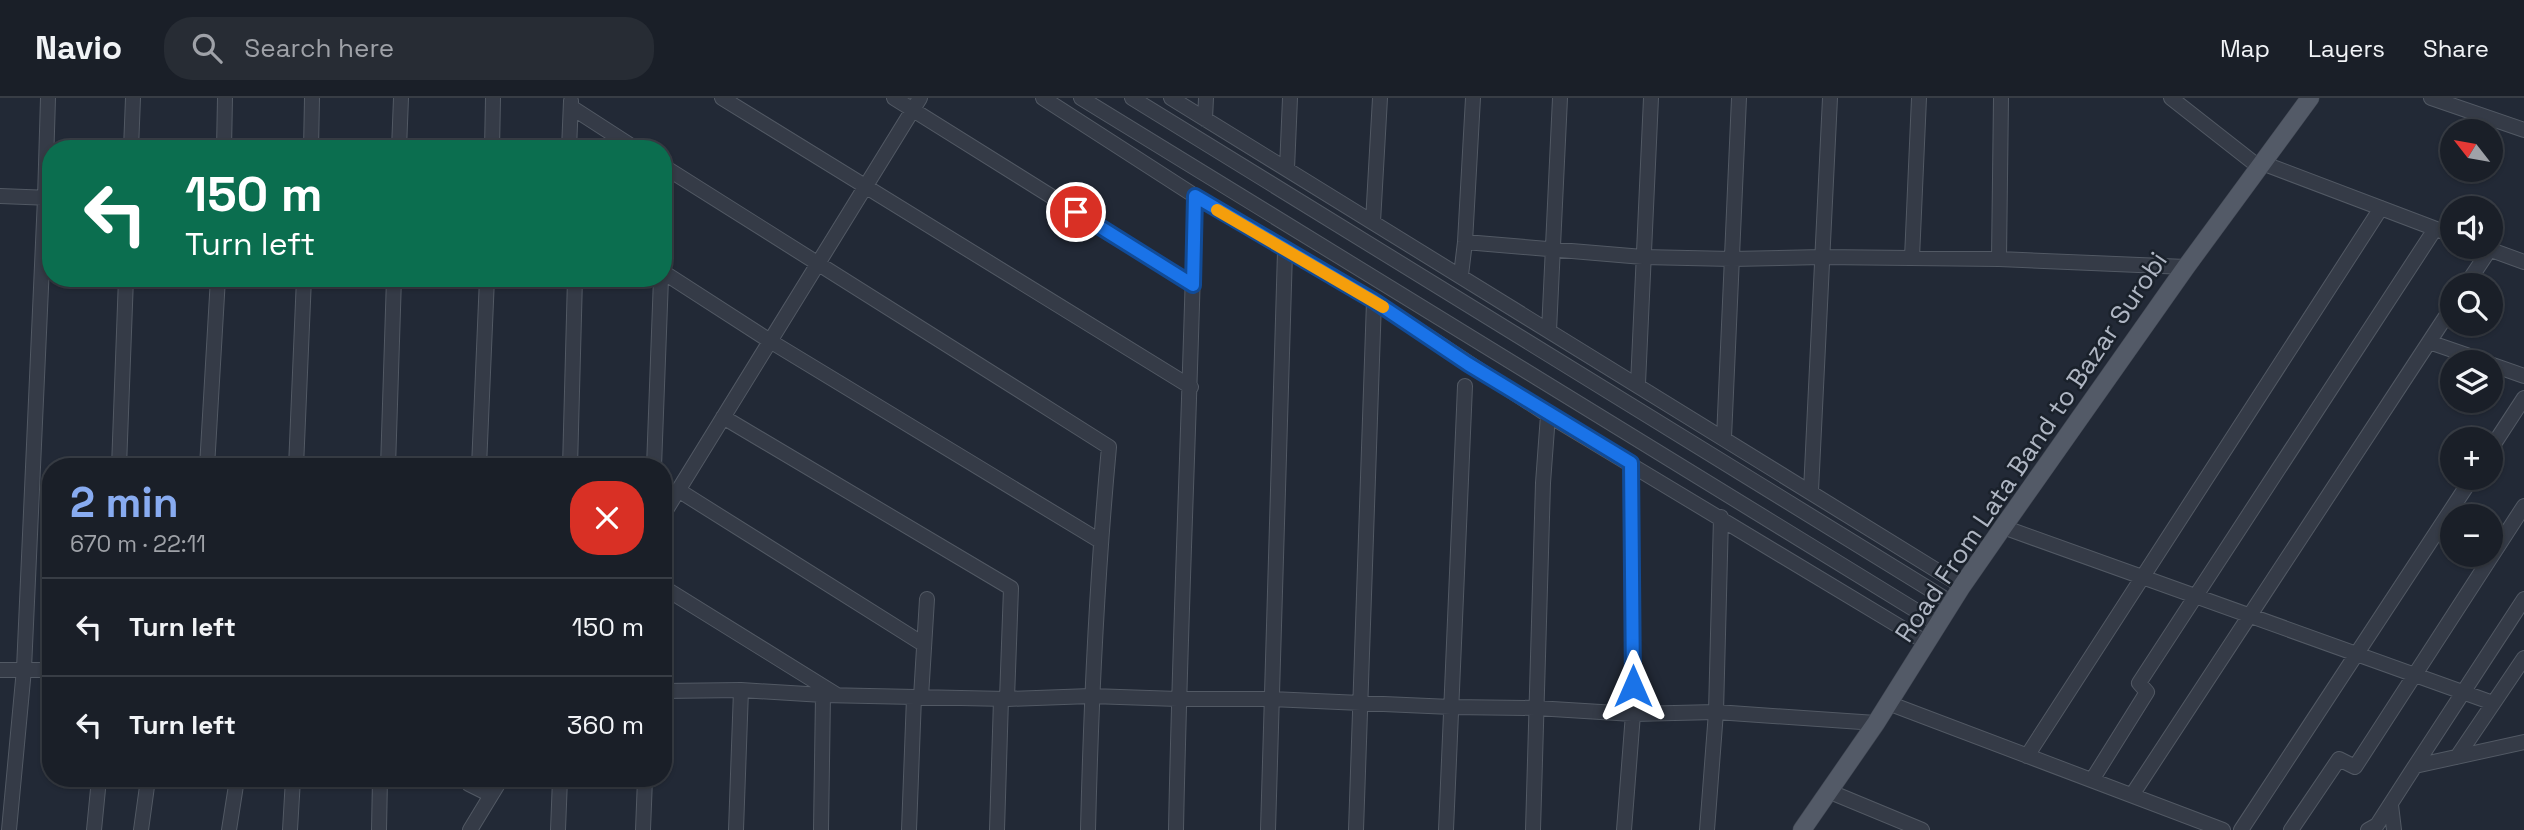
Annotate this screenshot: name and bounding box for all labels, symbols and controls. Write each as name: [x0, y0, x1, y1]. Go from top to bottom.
search box: [164, 17, 654, 80]
text: Navio: [35, 27, 122, 69]
icon: search: [188, 29, 226, 67]
text: Search here: [244, 31, 394, 65]
text: Map: [2220, 33, 2270, 64]
text: Layers: [2308, 33, 2385, 64]
text: Share: [2423, 33, 2489, 64]
north arrow: [2440, 119, 2502, 182]
map controls: [2440, 119, 2503, 567]
text: 150 m: [185, 163, 323, 225]
icon: left: [70, 168, 161, 259]
pin: [1046, 182, 1106, 242]
icon: arrive: [1057, 193, 1095, 231]
button: sound: [2440, 196, 2503, 259]
text: Turn left: [185, 224, 315, 264]
street label: Road From Lata Band to Bazar Surobi: [1887, 245, 2175, 649]
button: search: [2440, 273, 2503, 336]
button: layers: [2440, 350, 2503, 413]
button: +: [2440, 427, 2503, 490]
text: 2 min: [70, 476, 179, 529]
button: close: [570, 481, 644, 555]
button: −: [2440, 504, 2503, 567]
text: 670 m · 22:11: [70, 529, 206, 559]
icon: left: [70, 608, 108, 646]
text: Turn left: [129, 610, 236, 644]
text: 150 m: [572, 610, 644, 644]
position arrow: [1596, 649, 1670, 723]
icon: left: [70, 706, 108, 744]
text: Turn left: [129, 708, 236, 742]
text: 360 m: [567, 708, 644, 742]

